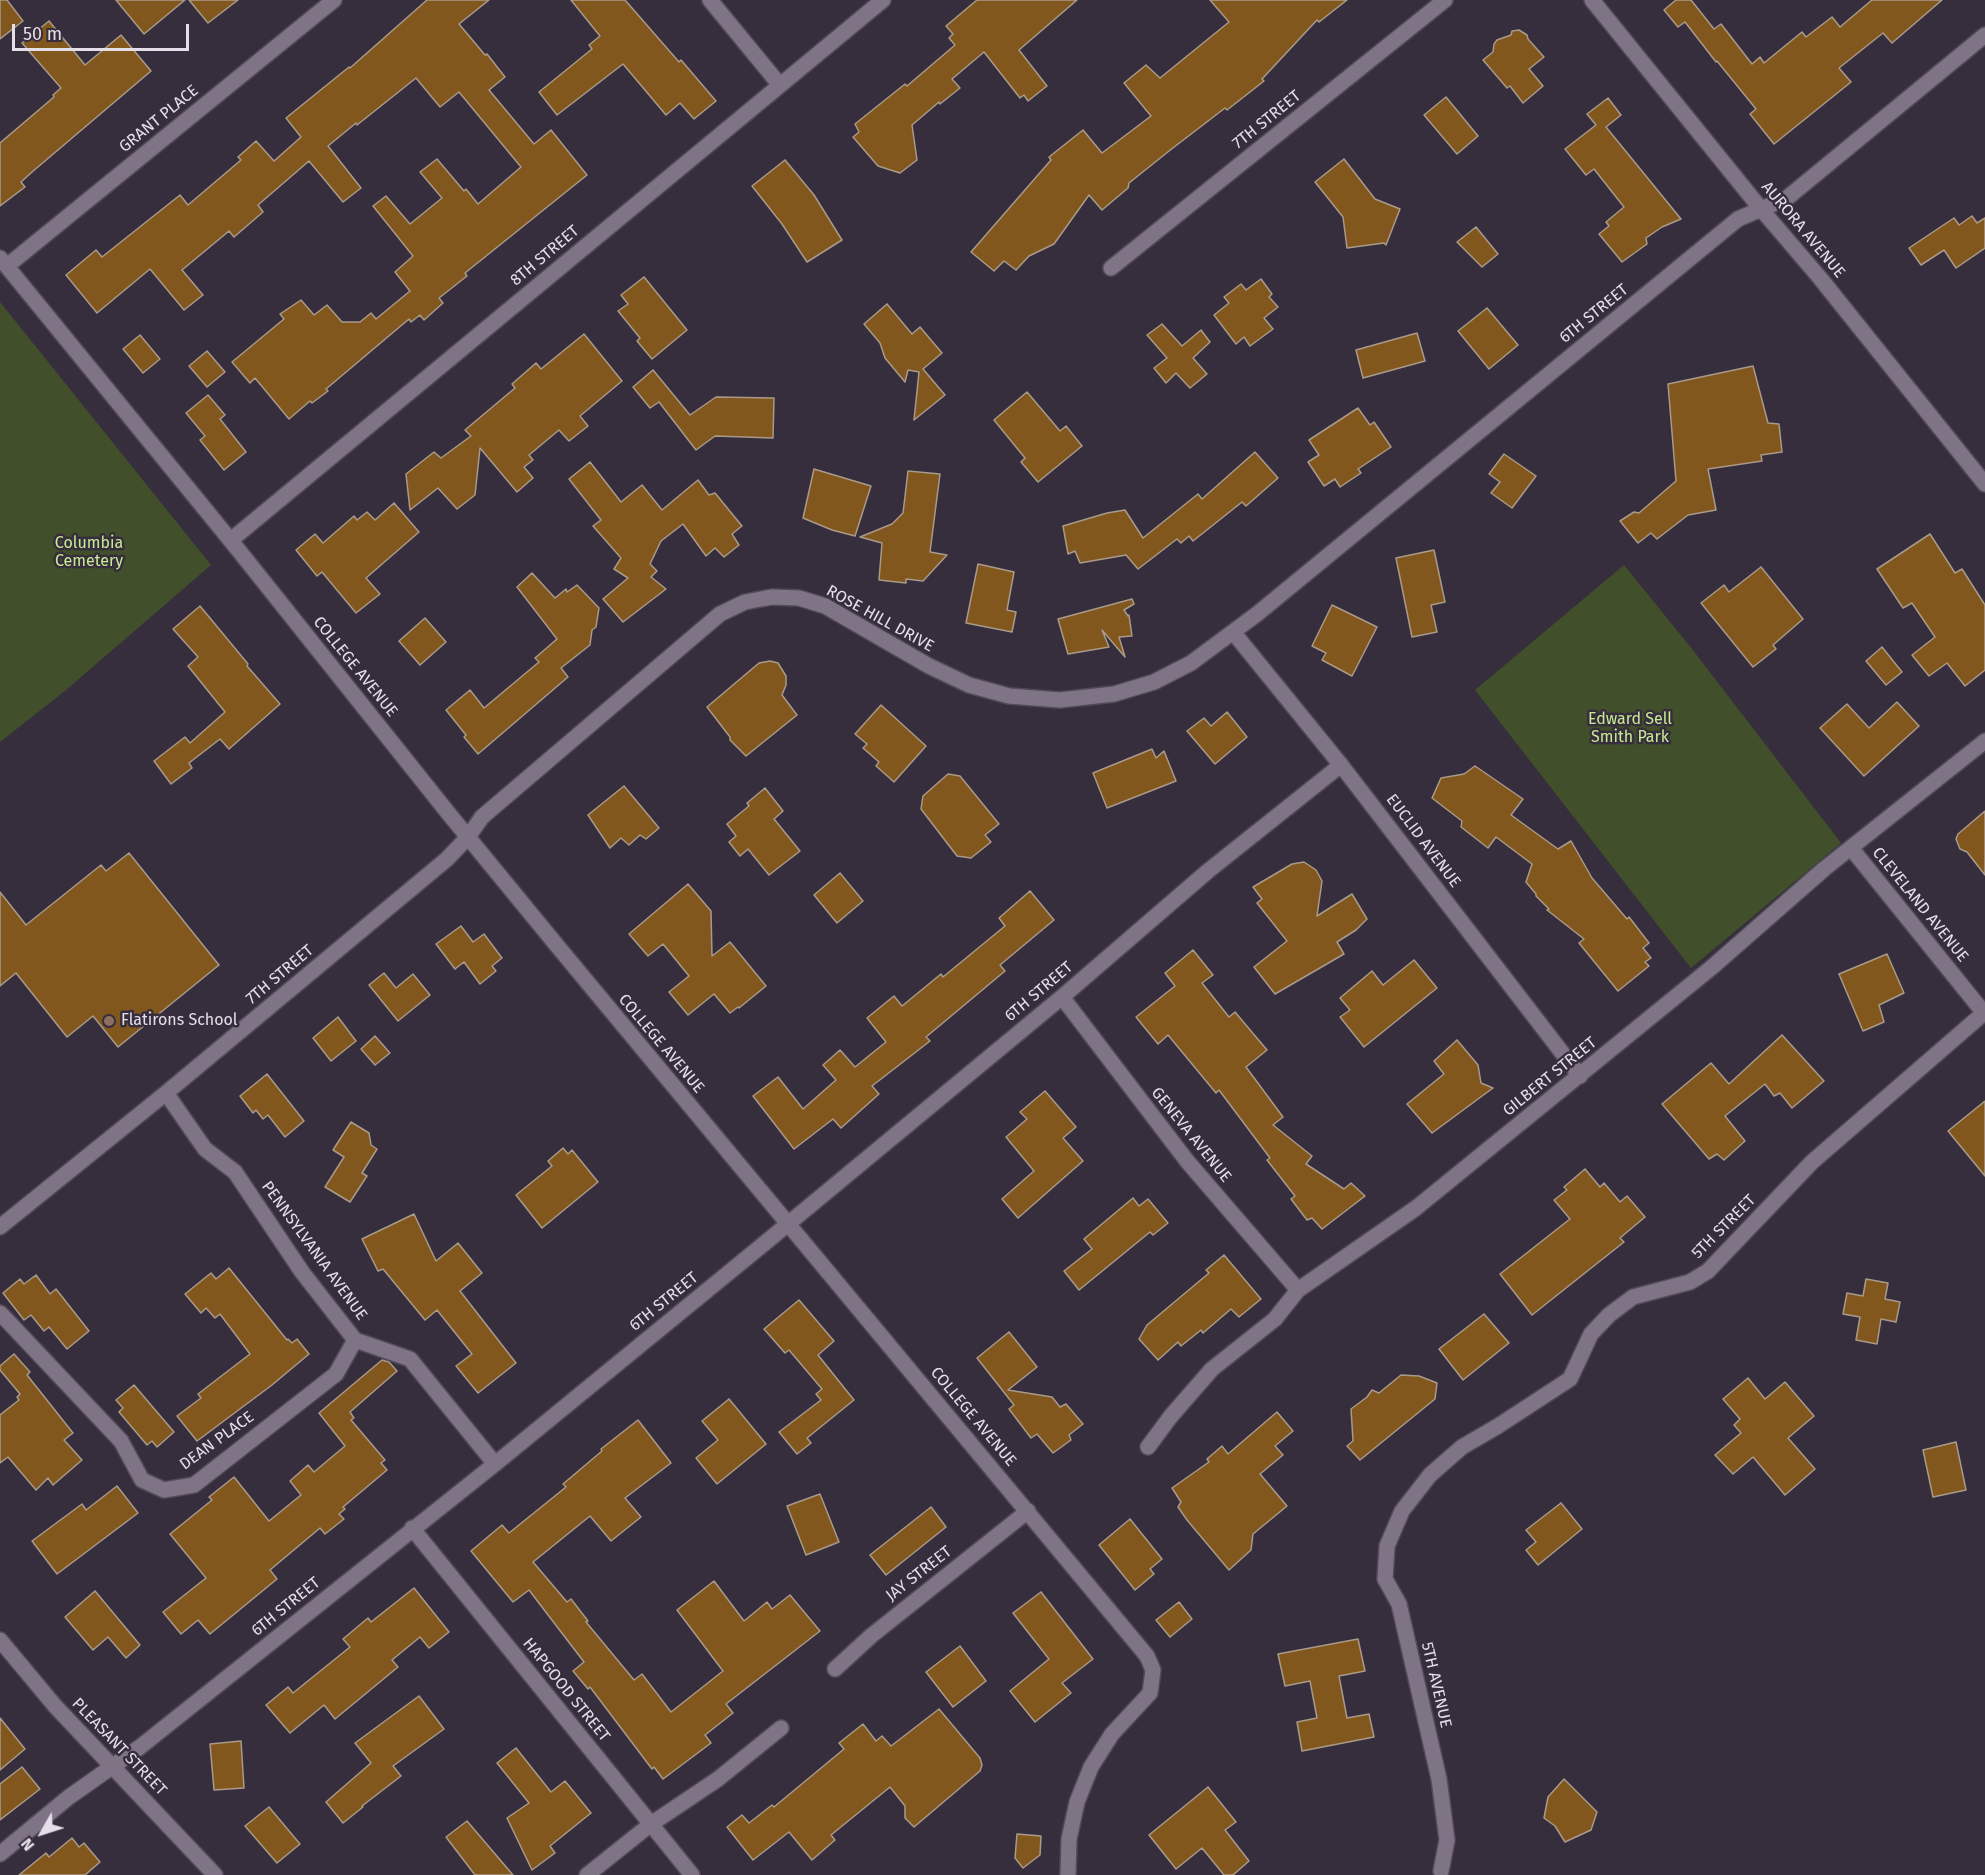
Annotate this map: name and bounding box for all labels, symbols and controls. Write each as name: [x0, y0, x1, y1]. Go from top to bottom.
scale bar: [15, 12, 192, 50]
text: 50 m: [23, 23, 62, 45]
street label: GRANT PLACE: [116, 81, 202, 157]
street label: 7TH STREET: [1229, 87, 1305, 153]
street label: AURORA AVENUE: [1757, 178, 1849, 282]
street label: 8TH STREET: [507, 222, 583, 290]
street label: 6TH STREET: [1556, 280, 1632, 348]
park label: Columbia Cemetery: [55, 534, 123, 572]
street label: ROSE HILL DRIVE: [823, 581, 937, 657]
street label: COLLEGE AVENUE: [309, 613, 401, 721]
park label: Edward Sell Smith Park: [1588, 710, 1672, 748]
street label: EUCLID AVENUE: [1382, 791, 1464, 891]
street label: CLEVELAND AVENUE: [1868, 844, 1972, 966]
street label: 7TH STREET: [242, 941, 318, 1009]
street label: 6TH STREET: [1001, 958, 1077, 1026]
street label: COLLEGE AVENUE: [614, 991, 708, 1097]
place label: Flatirons School: [121, 1011, 238, 1031]
marker: Flatirons School: [102, 1014, 116, 1028]
street label: GILBERT STREET: [1499, 1033, 1601, 1121]
street label: GENEVA AVENUE: [1147, 1084, 1235, 1186]
street label: PENNSYLVANIA AVENUE: [257, 1178, 371, 1324]
street label: 5TH STREET: [1688, 1191, 1760, 1263]
street label: 6TH STREET: [626, 1268, 702, 1336]
street label: COLLEGE AVENUE: [926, 1364, 1020, 1470]
street label: DEAN PLACE: [176, 1408, 258, 1474]
street label: JAY STREET: [882, 1542, 956, 1606]
street label: 6TH STREET: [248, 1573, 324, 1641]
street label: HAPGOOD STREET: [518, 1634, 614, 1746]
street label: 5TH AVENUE: [1417, 1640, 1455, 1730]
street label: PLEASANT STREET: [68, 1694, 170, 1800]
north arrow: [12, 1803, 72, 1863]
text: N: [17, 1835, 38, 1855]

